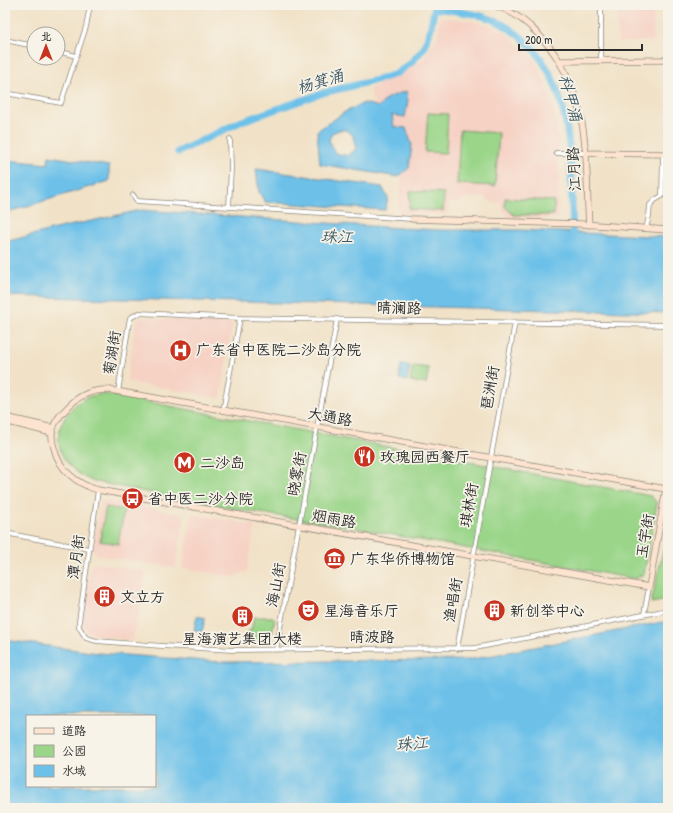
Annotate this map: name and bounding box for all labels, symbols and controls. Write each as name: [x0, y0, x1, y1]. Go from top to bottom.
north arrow: [26, 26, 66, 66]
scale bar: [519, 26, 642, 52]
text: 北: [41, 29, 52, 43]
text: 200 m: [525, 31, 552, 48]
water label: 杨箕涌: [294, 63, 347, 99]
water label: 科甲涌: [554, 72, 588, 125]
street label: 江月路: [562, 146, 585, 192]
water label: 珠江: [321, 224, 354, 248]
street label: 晴澜路: [376, 297, 422, 318]
street label: 菊湖街: [98, 329, 125, 377]
hospital icon: 广东省中医院二沙岛分院: [167, 337, 193, 363]
place label: 广东省中医院二沙岛分院: [196, 339, 361, 360]
street label: 琶洲街: [475, 364, 504, 412]
street label: 大通路: [306, 402, 354, 431]
restaurant icon: 玫瑰园西餐厅: [351, 444, 377, 470]
place label: 玫瑰园西餐厅: [380, 446, 470, 467]
metro station icon: 二沙岛: [171, 450, 197, 476]
street label: 晓雾街: [282, 450, 311, 498]
place label: 二沙岛: [200, 452, 245, 473]
street label: 琪林街: [454, 481, 483, 529]
bus stop icon: 省中医二沙分院: [119, 486, 145, 512]
place label: 省中医二沙分院: [148, 488, 253, 509]
street label: 烟雨路: [310, 504, 358, 533]
street label: 玉宇街: [630, 512, 659, 560]
street label: 潭月街: [62, 533, 89, 581]
museum icon: 广东华侨博物馆: [321, 546, 347, 572]
place label: 广东华侨博物馆: [350, 548, 455, 569]
street label: 海山街: [261, 561, 290, 609]
street label: 渔唱街: [438, 576, 467, 624]
building icon: 文立方: [91, 584, 117, 610]
place label: 文立方: [120, 586, 165, 607]
theatre icon: 星海音乐厅: [295, 598, 321, 624]
building icon: 新创举中心: [481, 598, 507, 624]
place label: 星海音乐厅: [324, 600, 399, 621]
place label: 新创举中心: [510, 600, 585, 621]
building icon: 星海演艺集团大楼: [229, 603, 255, 629]
street label: 晴波路: [349, 626, 395, 647]
place label: 星海演艺集团大楼: [182, 628, 302, 649]
legend: [26, 715, 156, 787]
text: 道路: [62, 722, 86, 739]
water label: 珠江: [395, 731, 430, 755]
text: 公园: [62, 742, 86, 759]
text: 水域: [62, 762, 86, 779]

